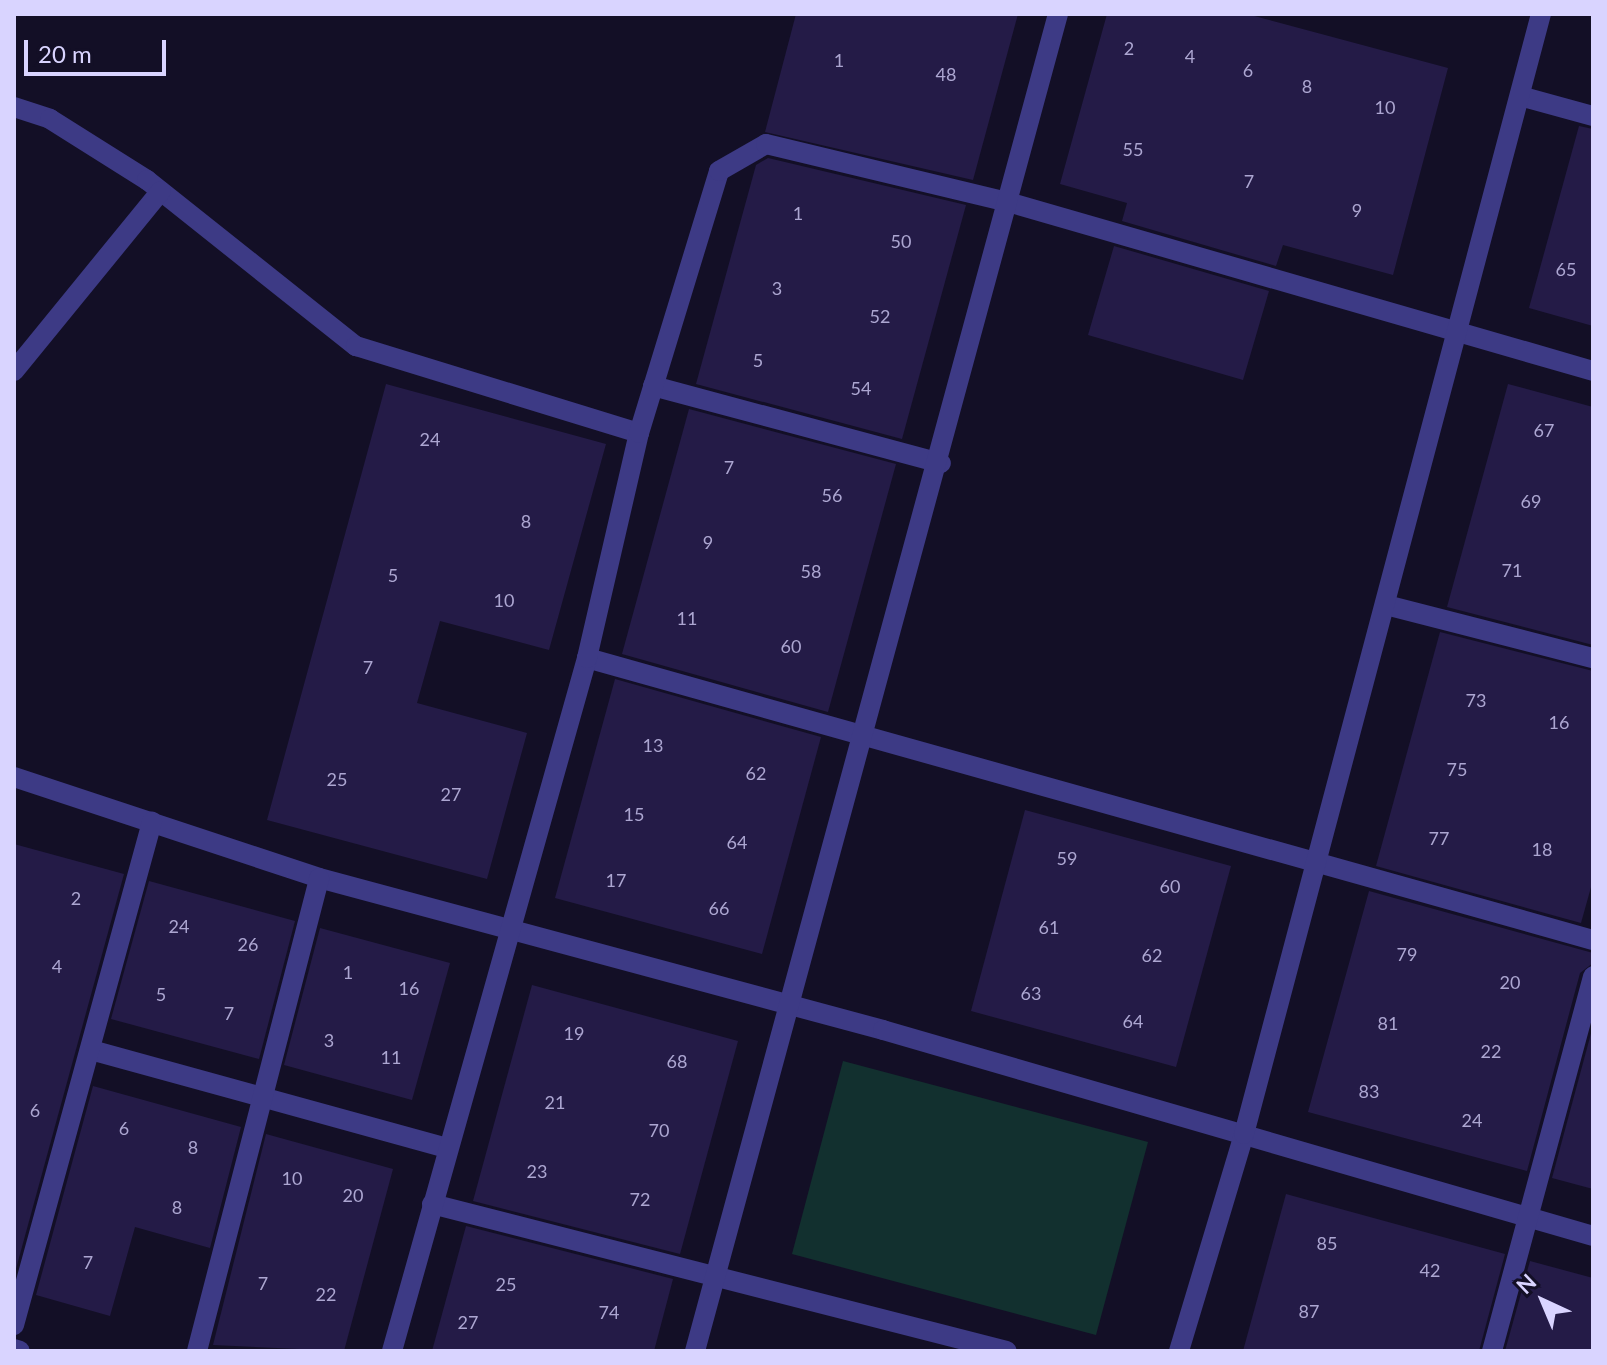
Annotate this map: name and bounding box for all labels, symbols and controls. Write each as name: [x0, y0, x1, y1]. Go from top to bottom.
scale bar: [28, 24, 170, 74]
house number: 2: [1124, 37, 1134, 59]
text: 20 m: [38, 39, 92, 68]
house number: 4: [1185, 45, 1195, 67]
house number: 1: [834, 49, 844, 71]
house number: 6: [1243, 59, 1253, 81]
house number: 48: [936, 63, 956, 85]
house number: 8: [1302, 75, 1312, 97]
house number: 10: [1375, 96, 1395, 118]
house number: 55: [1123, 138, 1143, 160]
house number: 7: [1244, 170, 1254, 192]
house number: 9: [1352, 199, 1362, 221]
house number: 1: [793, 202, 803, 224]
house number: 50: [891, 230, 911, 252]
house number: 65: [1556, 258, 1576, 280]
house number: 3: [772, 277, 782, 299]
house number: 52: [870, 305, 890, 327]
house number: 5: [753, 349, 763, 371]
house number: 54: [851, 377, 871, 399]
house number: 67: [1534, 419, 1554, 441]
house number: 24: [420, 428, 440, 450]
house number: 7: [724, 456, 734, 478]
house number: 56: [822, 484, 842, 506]
house number: 69: [1521, 490, 1541, 512]
house number: 8: [521, 510, 531, 532]
house number: 9: [703, 531, 713, 553]
house number: 71: [1502, 559, 1522, 581]
house number: 58: [801, 560, 821, 582]
house number: 5: [388, 564, 398, 586]
house number: 10: [494, 589, 514, 611]
house number: 11: [677, 607, 697, 629]
house number: 60: [781, 635, 801, 657]
house number: 7: [363, 656, 373, 678]
house number: 73: [1466, 689, 1486, 711]
house number: 16: [1549, 711, 1569, 733]
house number: 13: [643, 734, 663, 756]
house number: 75: [1447, 758, 1467, 780]
house number: 62: [746, 762, 766, 784]
house number: 25: [327, 768, 347, 790]
house number: 27: [441, 783, 461, 805]
house number: 15: [624, 803, 644, 825]
house number: 77: [1429, 827, 1449, 849]
house number: 64: [727, 831, 747, 853]
house number: 18: [1532, 838, 1552, 860]
house number: 59: [1057, 847, 1077, 869]
house number: 17: [606, 869, 626, 891]
house number: 60: [1160, 875, 1180, 897]
house number: 2: [71, 887, 81, 909]
house number: 66: [709, 897, 729, 919]
house number: 24: [169, 915, 189, 937]
house number: 61: [1039, 916, 1059, 938]
house number: 26: [238, 933, 258, 955]
house number: 79: [1397, 943, 1417, 965]
house number: 62: [1142, 944, 1162, 966]
house number: 4: [52, 955, 62, 977]
house number: 1: [343, 961, 353, 983]
house number: 20: [1500, 971, 1520, 993]
house number: 16: [399, 977, 419, 999]
house number: 63: [1021, 982, 1041, 1004]
house number: 5: [156, 983, 166, 1005]
house number: 7: [224, 1002, 234, 1024]
house number: 64: [1123, 1010, 1143, 1032]
house number: 81: [1378, 1012, 1398, 1034]
house number: 19: [564, 1022, 584, 1044]
house number: 3: [324, 1029, 334, 1051]
house number: 22: [1481, 1040, 1501, 1062]
house number: 11: [381, 1046, 401, 1068]
house number: 68: [667, 1050, 687, 1072]
house number: 83: [1359, 1080, 1379, 1102]
house number: 21: [545, 1091, 565, 1113]
house number: 6: [30, 1099, 40, 1121]
house number: 24: [1462, 1109, 1482, 1131]
house number: 6: [119, 1117, 129, 1139]
house number: 70: [649, 1119, 669, 1141]
house number: 8: [188, 1136, 198, 1158]
house number: 23: [527, 1160, 547, 1182]
house number: 10: [282, 1167, 302, 1189]
house number: 20: [343, 1184, 363, 1206]
house number: 72: [630, 1188, 650, 1210]
house number: 8: [172, 1196, 182, 1218]
house number: 85: [1317, 1232, 1337, 1254]
house number: 7: [83, 1251, 93, 1273]
house number: 42: [1420, 1259, 1440, 1281]
north arrow: [1503, 1261, 1583, 1341]
text: N: [1510, 1268, 1541, 1299]
house number: 7: [258, 1272, 268, 1294]
house number: 25: [496, 1273, 516, 1295]
house number: 22: [316, 1283, 336, 1305]
house number: 87: [1299, 1300, 1319, 1322]
house number: 74: [599, 1301, 619, 1323]
house number: 27: [458, 1311, 478, 1333]

